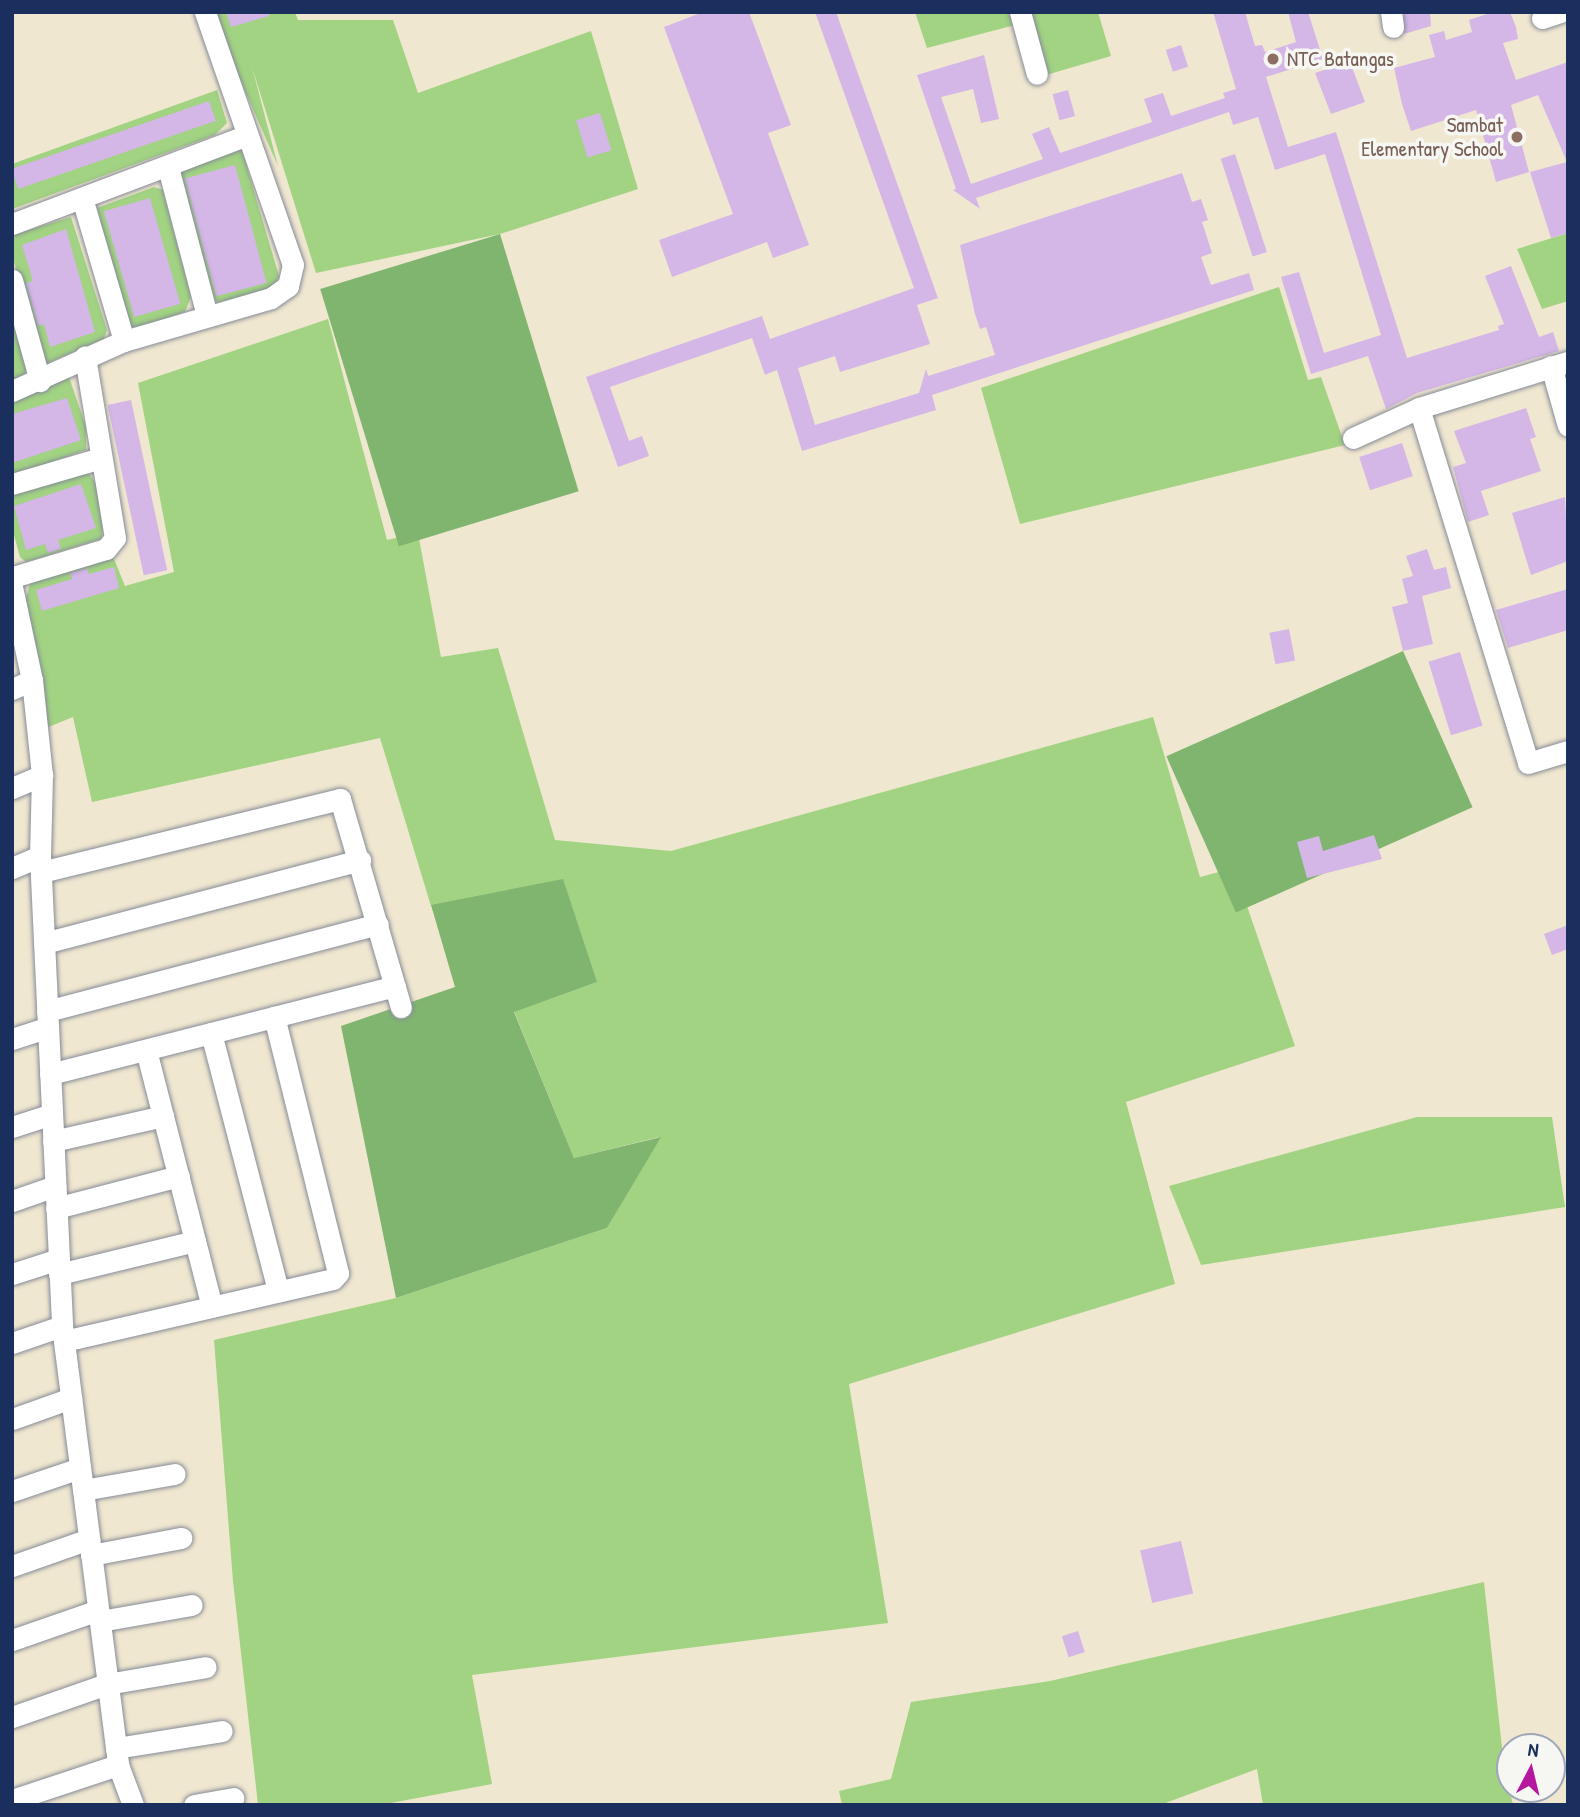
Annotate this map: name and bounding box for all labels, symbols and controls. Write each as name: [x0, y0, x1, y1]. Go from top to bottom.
place label: NTC Batangas: [1287, 46, 1394, 72]
marker: NTC Batangas: [1265, 51, 1281, 67]
place label: Sambat Elementary School: [1361, 112, 1503, 162]
marker: Sambat Elementary School: [1509, 129, 1525, 145]
north arrow: [1496, 1733, 1566, 1803]
text: N: [1527, 1736, 1540, 1763]

